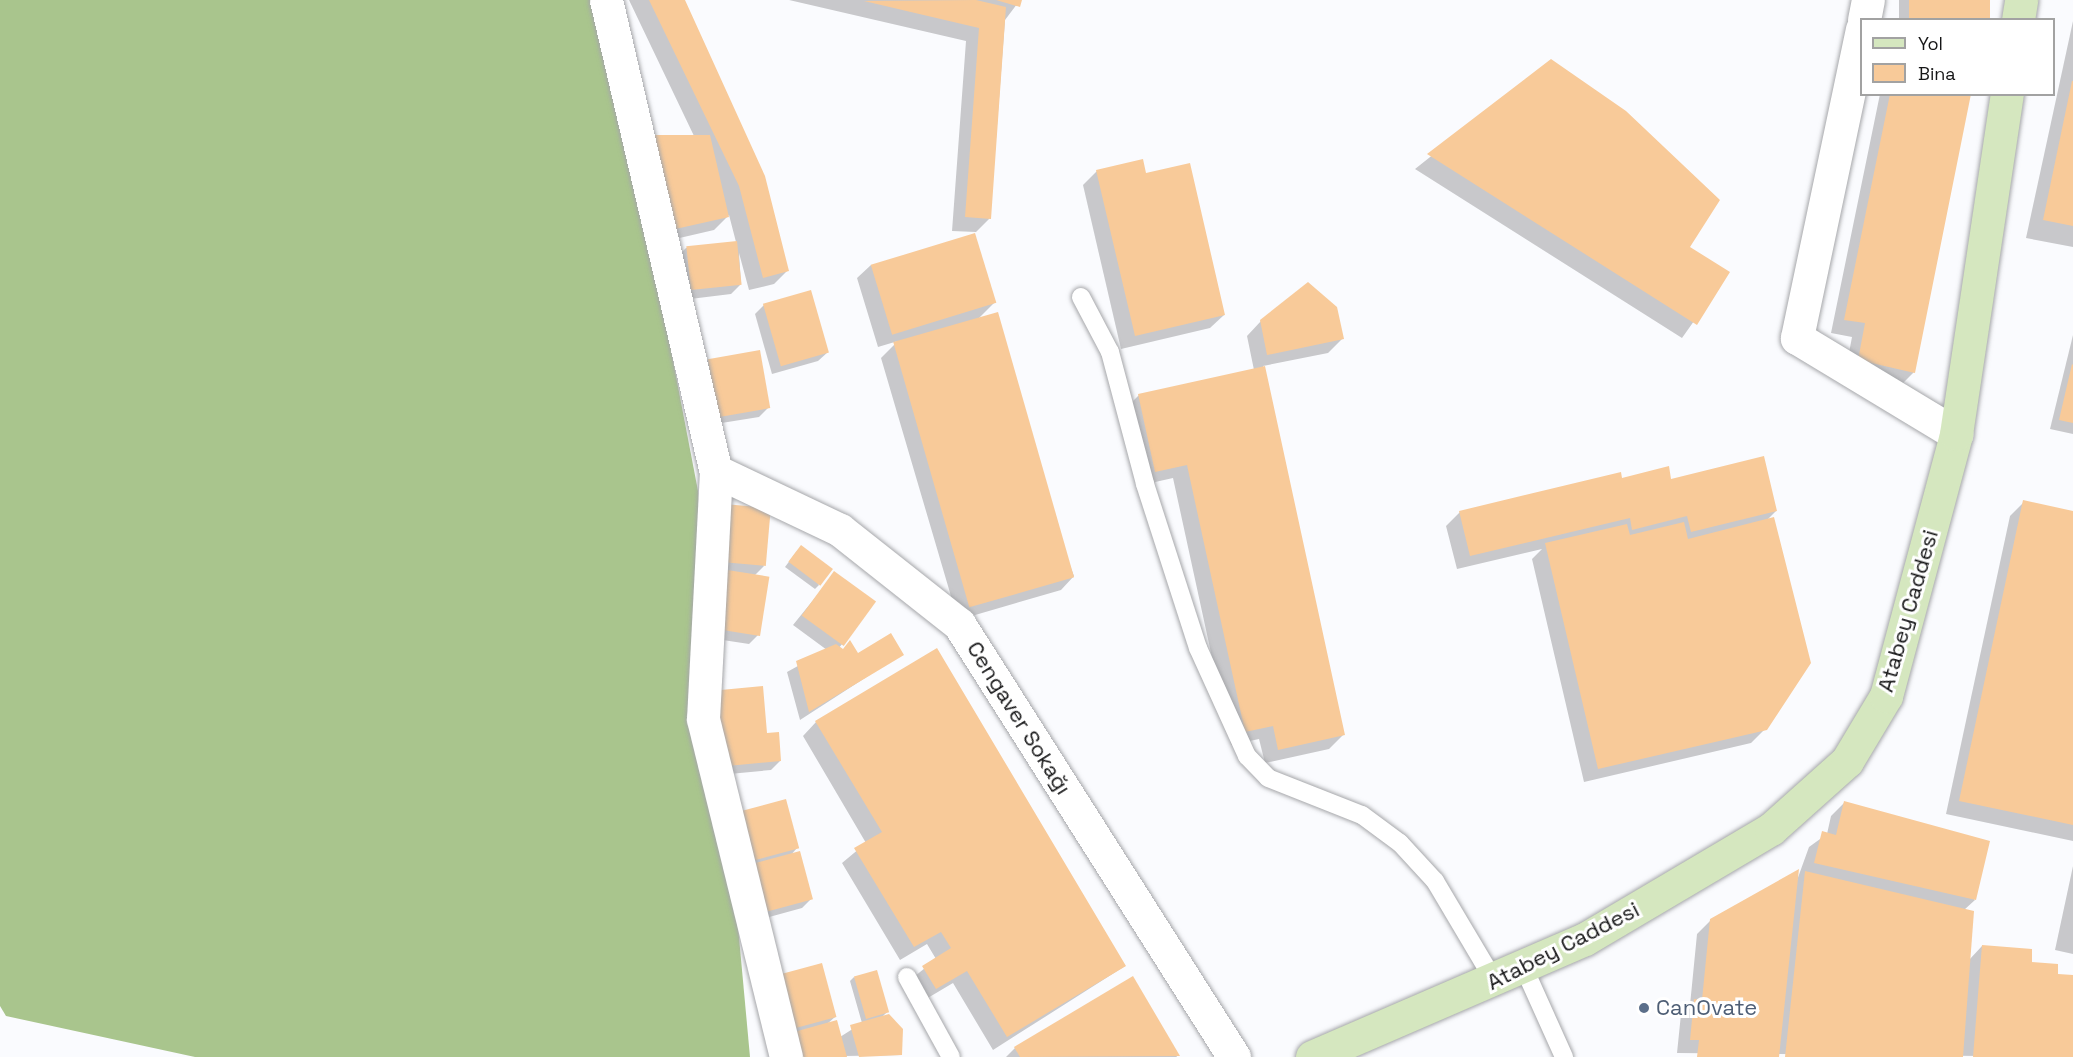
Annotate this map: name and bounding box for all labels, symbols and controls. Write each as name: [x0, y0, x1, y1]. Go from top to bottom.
legend: [1860, 18, 2055, 96]
text: Yol: [1918, 32, 1943, 55]
text: Bina: [1918, 62, 1956, 85]
street label: Atabey Caddesi: [1872, 527, 1944, 695]
street label: Cengaver Sokağı: [961, 636, 1077, 800]
street label: Atabey Caddesi: [1482, 896, 1644, 996]
place label: CanOvate: [1656, 995, 1757, 1021]
marker: CanOvate: [1637, 1001, 1651, 1015]

